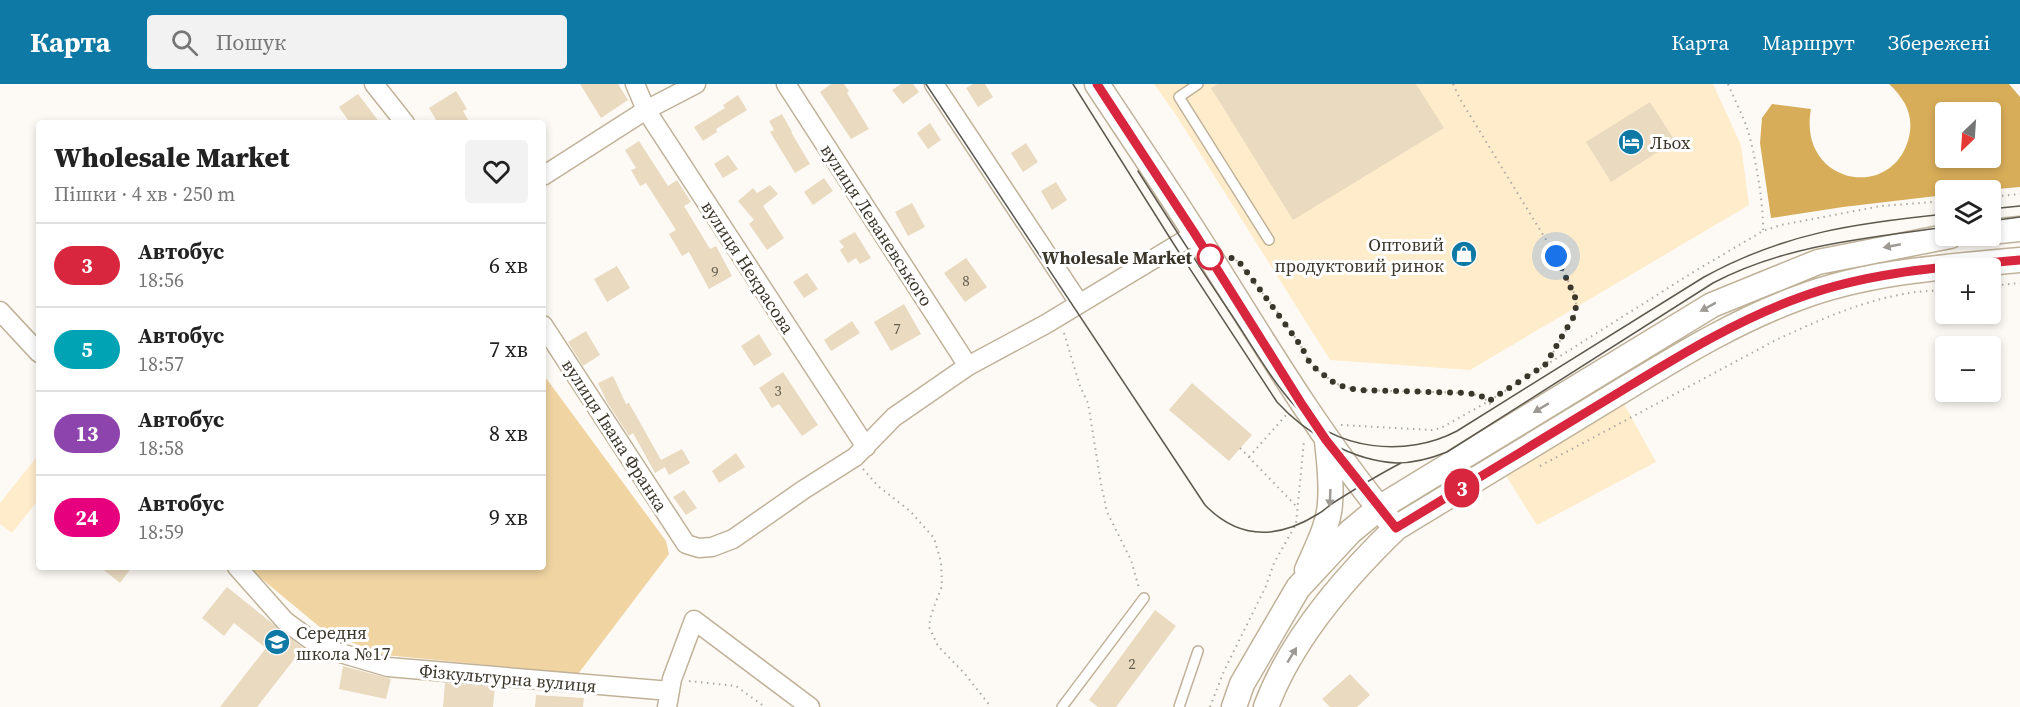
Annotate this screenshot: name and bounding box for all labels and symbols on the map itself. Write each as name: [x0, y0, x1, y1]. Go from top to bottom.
north arrow: [1935, 102, 2001, 168]
hotel icon: Льох: [1616, 127, 1646, 157]
place label: Льох: [1650, 130, 1691, 155]
street label: вулиця Леваневського: [815, 139, 939, 311]
street label: вулиця Некрасова: [696, 196, 801, 339]
place label: Оптовий продуктовий ринок: [1274, 232, 1444, 278]
shop icon: Оптовий продуктовий ринок: [1449, 239, 1479, 269]
your location: [1541, 241, 1571, 271]
one-way arrow: [1883, 241, 1902, 251]
marker: Wholesale Market: [1197, 244, 1223, 270]
place label: Wholesale Market: [1042, 245, 1193, 270]
house number: 9: [711, 261, 719, 282]
house number: 8: [962, 270, 970, 291]
one-way arrow: [1700, 302, 1717, 312]
house number: 7: [893, 318, 901, 339]
street label: вулиця Івана Франка: [556, 354, 674, 517]
house number: 3: [774, 380, 782, 401]
one-way arrow: [1533, 402, 1549, 413]
line badge: 3: [1442, 468, 1482, 508]
one-way arrow: [1325, 489, 1334, 508]
place label: Середня школа №17: [296, 620, 390, 666]
school or university icon: Середня школа №17: [262, 627, 292, 657]
one-way arrow: [1286, 647, 1297, 663]
house number: 2: [1128, 653, 1136, 674]
street label: Фізкультурна вулиця: [418, 658, 598, 698]

